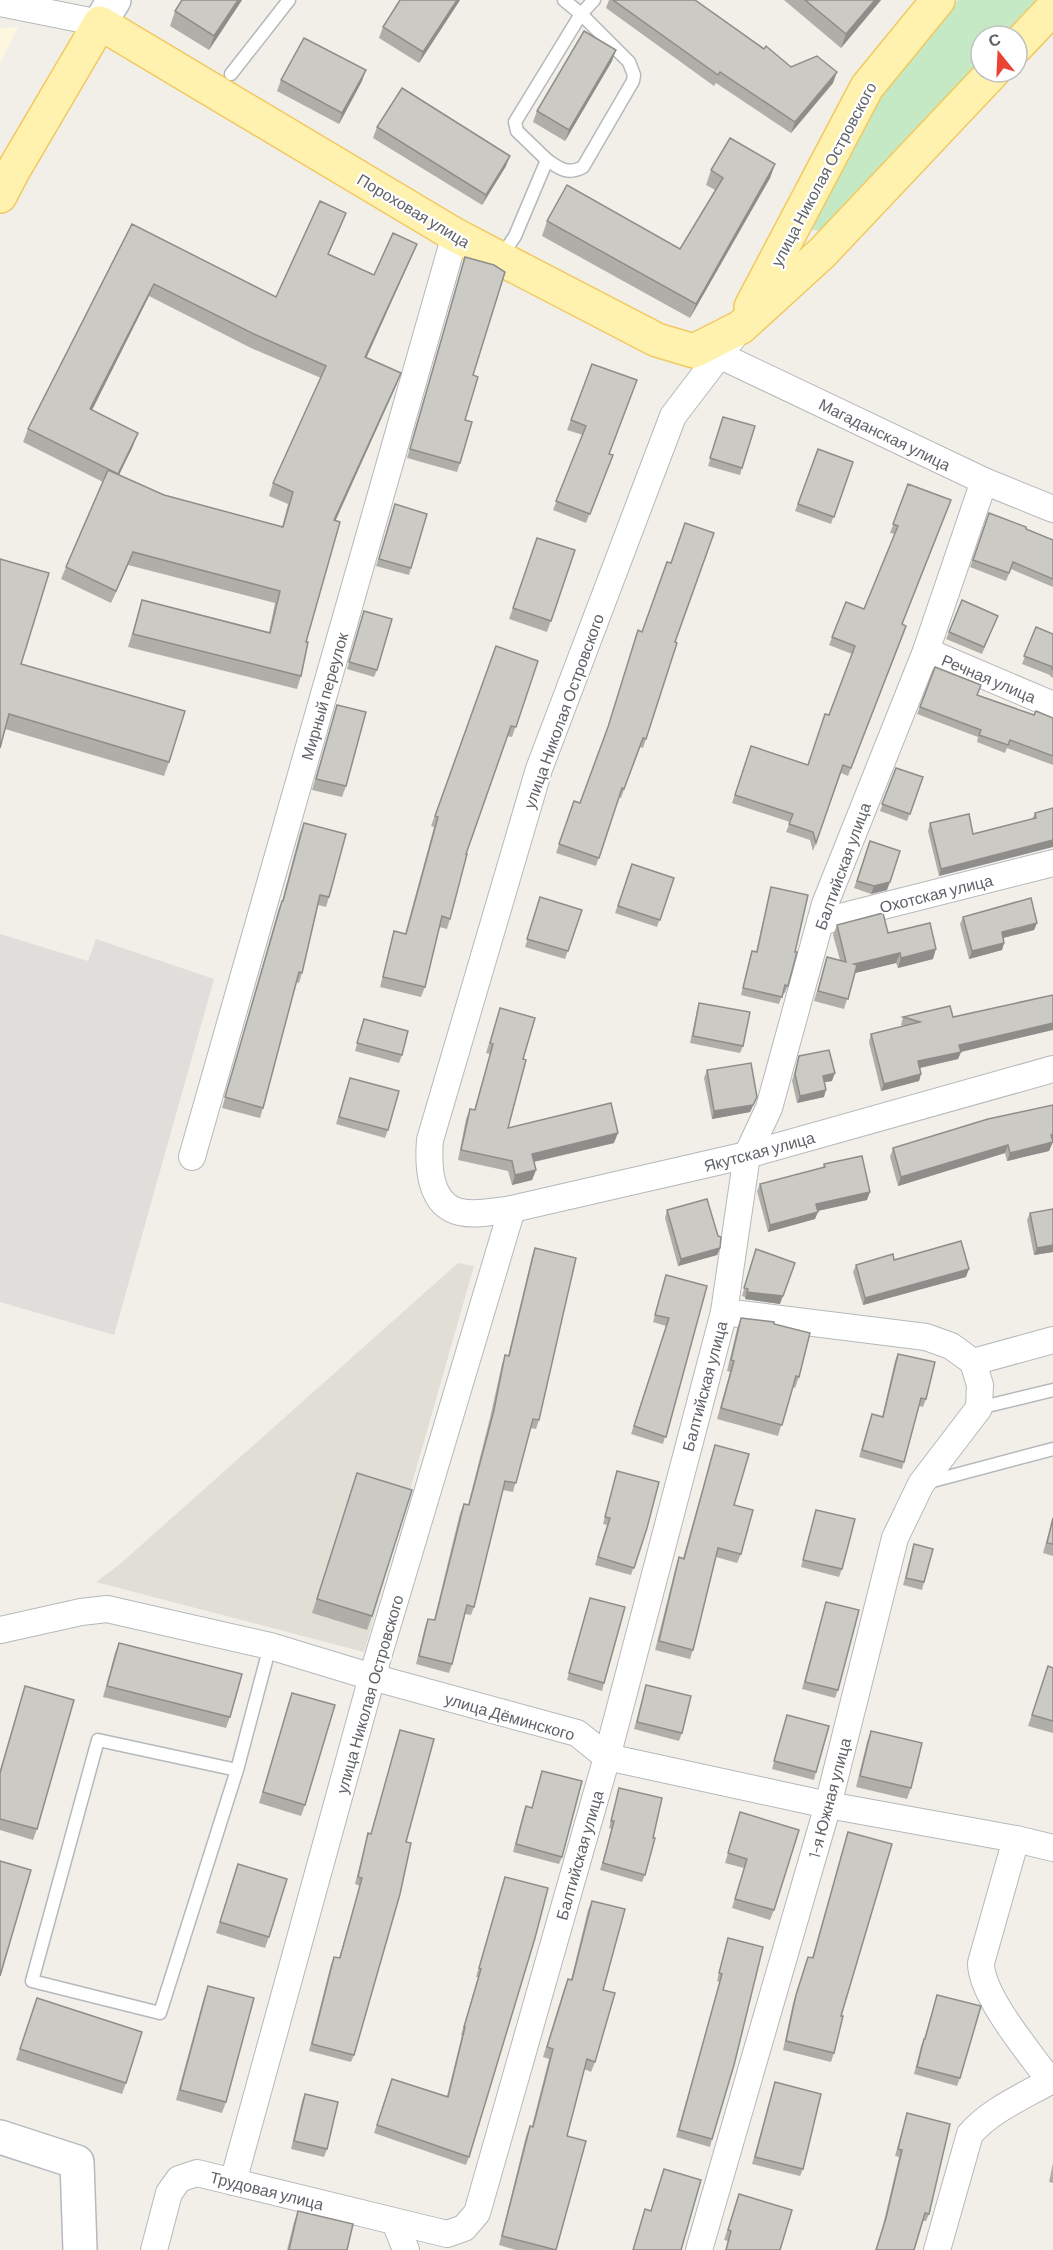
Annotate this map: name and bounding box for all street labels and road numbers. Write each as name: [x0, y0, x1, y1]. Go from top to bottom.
street label: улица Николая Островского: [766, 79, 880, 269]
street label: Пороховая улица: [354, 169, 474, 251]
street label: Магаданская улица: [816, 394, 954, 474]
street label: улица Николая Островского: [519, 611, 607, 811]
street label: Мирный переулок: [297, 629, 352, 762]
street label: Речная улица: [939, 650, 1039, 706]
street label: Балтийская улица: [810, 800, 874, 932]
street label: Охотская улица: [877, 870, 995, 916]
street label: Якутская улица: [701, 1127, 817, 1175]
street label: Балтийская улица: [677, 1319, 731, 1453]
street label: улица Николая Островского: [331, 1592, 407, 1796]
street label: улица Дёминского: [443, 1688, 577, 1744]
street label: 1-я Южная улица: [804, 1735, 854, 1860]
street label: Балтийская улица: [551, 1788, 607, 1922]
street label: Трудовая улица: [208, 2167, 326, 2213]

